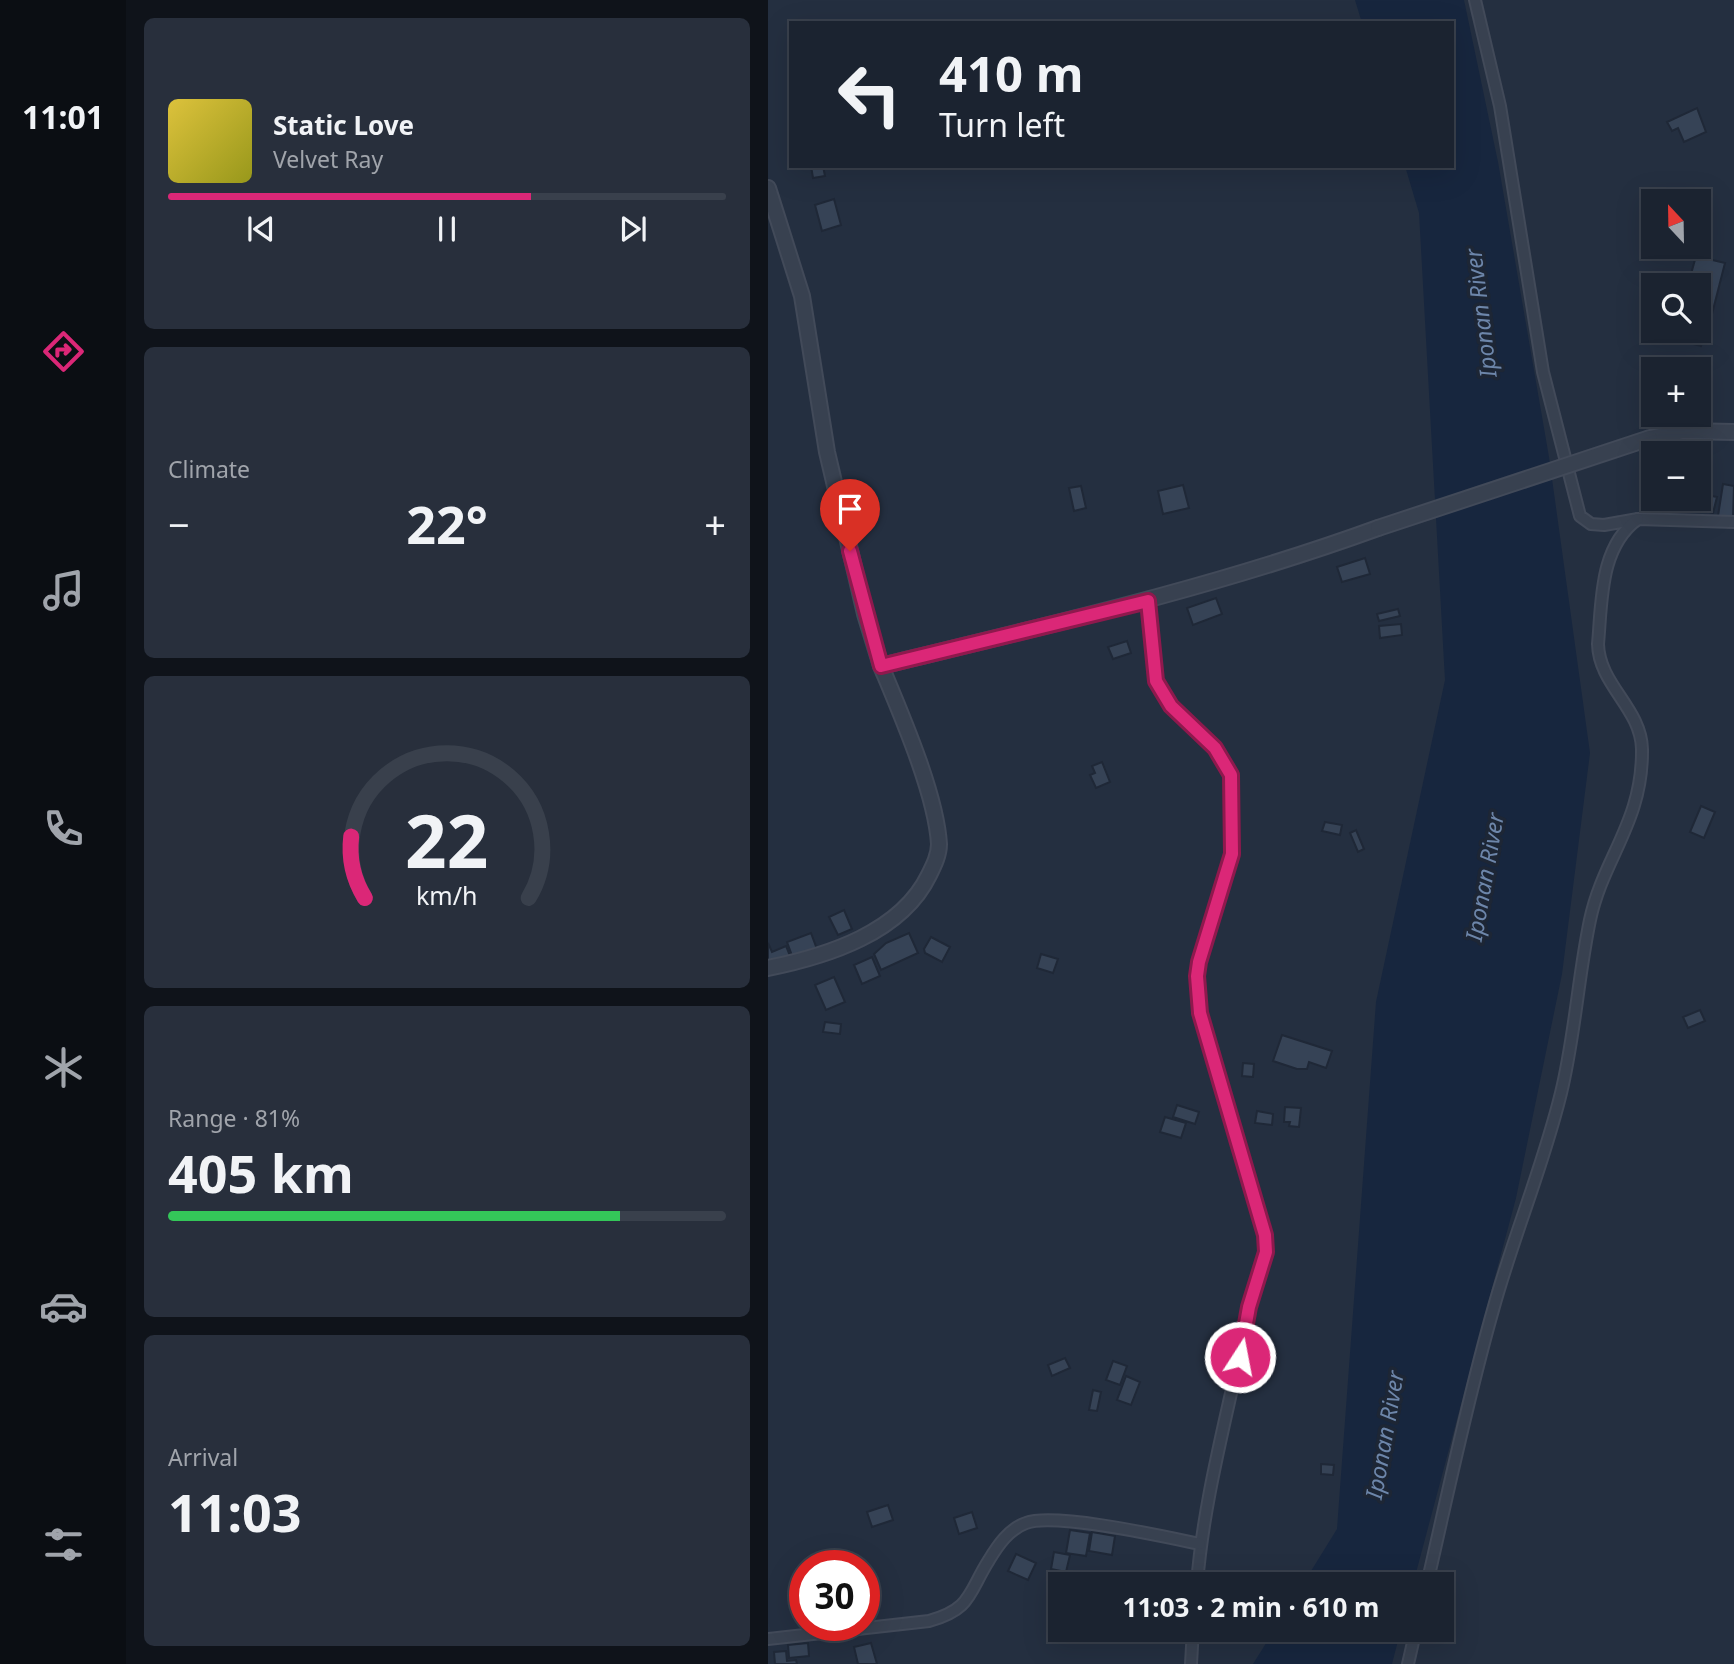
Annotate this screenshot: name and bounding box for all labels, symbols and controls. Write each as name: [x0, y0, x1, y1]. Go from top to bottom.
text: 410 m: [939, 40, 1084, 106]
icon: left: [824, 49, 915, 140]
text: 11:01: [22, 95, 104, 138]
text: Turn left: [939, 103, 1065, 146]
text: Static Love: [273, 107, 414, 143]
text: Velvet Ray: [273, 143, 383, 175]
north arrow: [1641, 189, 1711, 259]
map controls: [1641, 189, 1711, 511]
icon: previous: [242, 210, 280, 248]
icon: pause: [428, 210, 466, 248]
icon: next: [614, 210, 652, 248]
water label: Iponan River: [1456, 246, 1504, 381]
button: search: [1641, 273, 1711, 343]
icon: directions: [39, 327, 88, 376]
button: +: [1641, 357, 1711, 427]
button: −: [1641, 441, 1711, 511]
text: Climate: [168, 453, 250, 485]
pin: [820, 479, 880, 551]
text: 22°: [406, 488, 488, 559]
icon: arrive: [831, 490, 869, 528]
text: −: [168, 498, 190, 550]
text: +: [704, 498, 726, 550]
icon: music: [39, 566, 88, 615]
text: 22: [405, 790, 489, 889]
icon: phone: [39, 804, 88, 853]
water label: Iponan River: [1457, 809, 1511, 945]
text: km/h: [416, 878, 478, 912]
icon: climate: [39, 1043, 88, 1092]
text: Range · 81%: [168, 1102, 300, 1134]
text: 405 km: [168, 1137, 354, 1208]
icon: car: [39, 1282, 88, 1331]
position arrow: [1203, 1320, 1277, 1394]
water label: Iponan River: [1357, 1367, 1411, 1503]
text: Arrival: [168, 1441, 238, 1473]
text: 11:03: [168, 1476, 302, 1547]
icon: filters: [39, 1520, 88, 1569]
speed limit sign: 30: [789, 1550, 880, 1641]
text: 11:03 · 2 min · 610 m: [1123, 1589, 1379, 1625]

